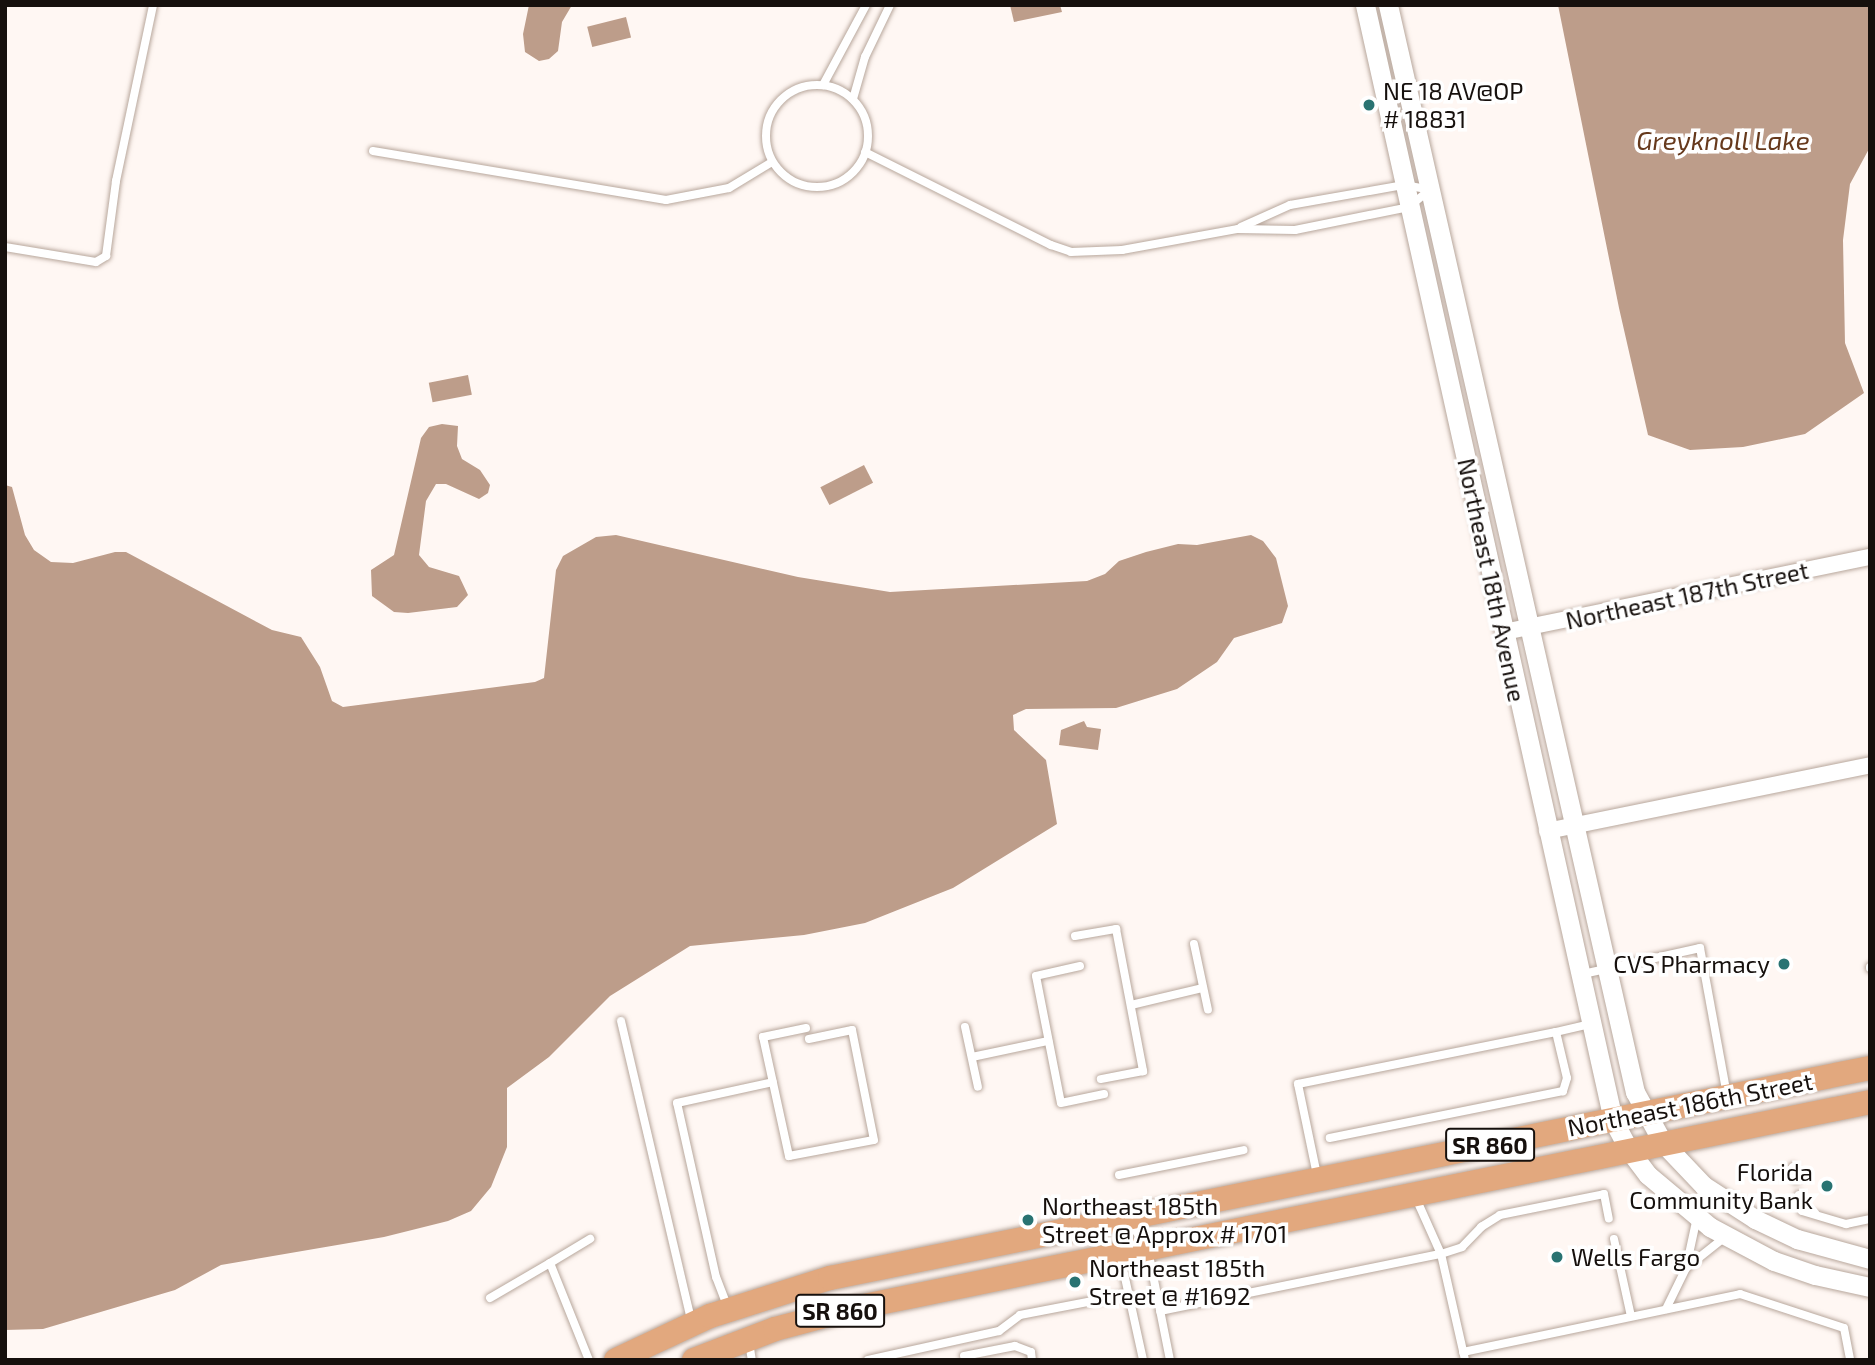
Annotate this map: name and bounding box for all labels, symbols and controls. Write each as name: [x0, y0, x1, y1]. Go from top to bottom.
place label: NE 18 AV@OP # 18831: [1383, 77, 1524, 133]
marker: NE 18 AV@OP # 18831: [1361, 97, 1377, 113]
water label: Greyknoll Lake: [1636, 124, 1810, 156]
street label: Northeast 18th Avenue: [1452, 455, 1532, 705]
street label: Northeast 187th Street: [1563, 555, 1811, 635]
place label: CVS Pharmacy: [1613, 950, 1770, 978]
marker: CVS Pharmacy: [1776, 956, 1792, 972]
street label: Northeast 186th Street: [1565, 1066, 1815, 1142]
road number: SR 860: [1444, 1126, 1536, 1164]
place label: Florida Community Bank: [1629, 1158, 1813, 1214]
marker: Florida Community Bank: [1819, 1178, 1835, 1194]
place label: Northeast 185th Street @ Approx # 1701: [1042, 1192, 1288, 1248]
marker: Northeast 185th Street @ Approx # 1701: [1020, 1212, 1036, 1228]
place label: Wells Fargo: [1571, 1243, 1700, 1271]
marker: Wells Fargo: [1549, 1249, 1565, 1265]
place label: Northeast 185th Street @ #1692: [1089, 1254, 1265, 1310]
marker: Northeast 185th Street @ #1692: [1067, 1274, 1083, 1290]
road number: SR 860: [794, 1292, 886, 1330]

